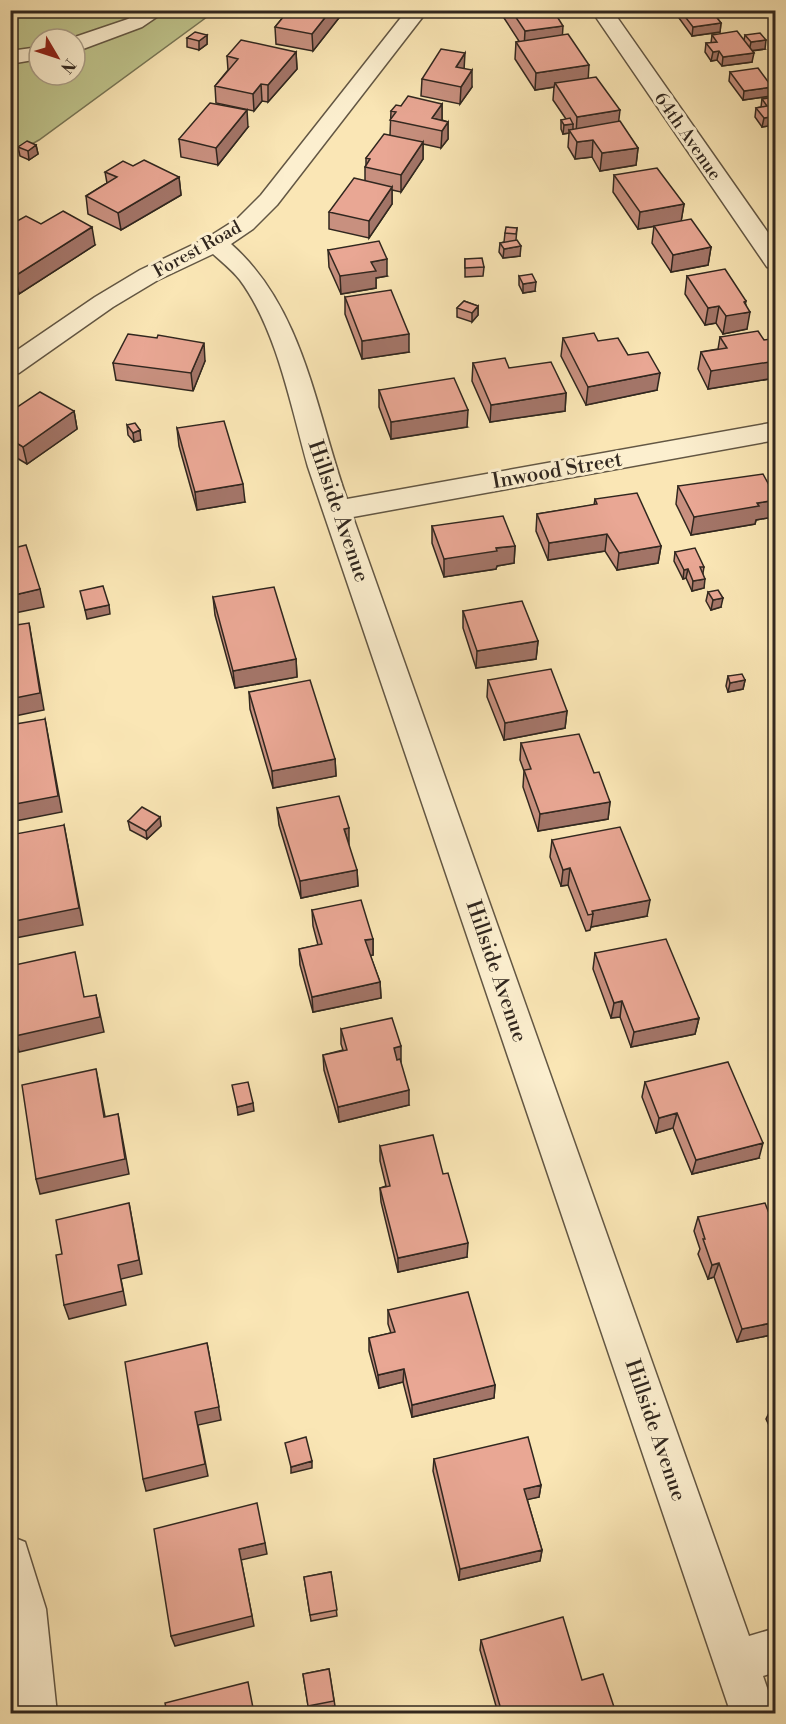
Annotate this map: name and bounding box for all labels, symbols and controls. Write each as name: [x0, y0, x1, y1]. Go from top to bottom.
north arrow: [27, 27, 87, 87]
text: N: [56, 55, 80, 77]
street label: 64th Avenue: [649, 88, 726, 185]
street label: Forest Road: [149, 215, 246, 283]
street label: Hillside Avenue: [302, 437, 375, 586]
street label: Inwood Street: [490, 447, 625, 495]
street label: Hillside Avenue: [460, 897, 533, 1046]
street label: Hillside Avenue: [619, 1356, 692, 1505]

